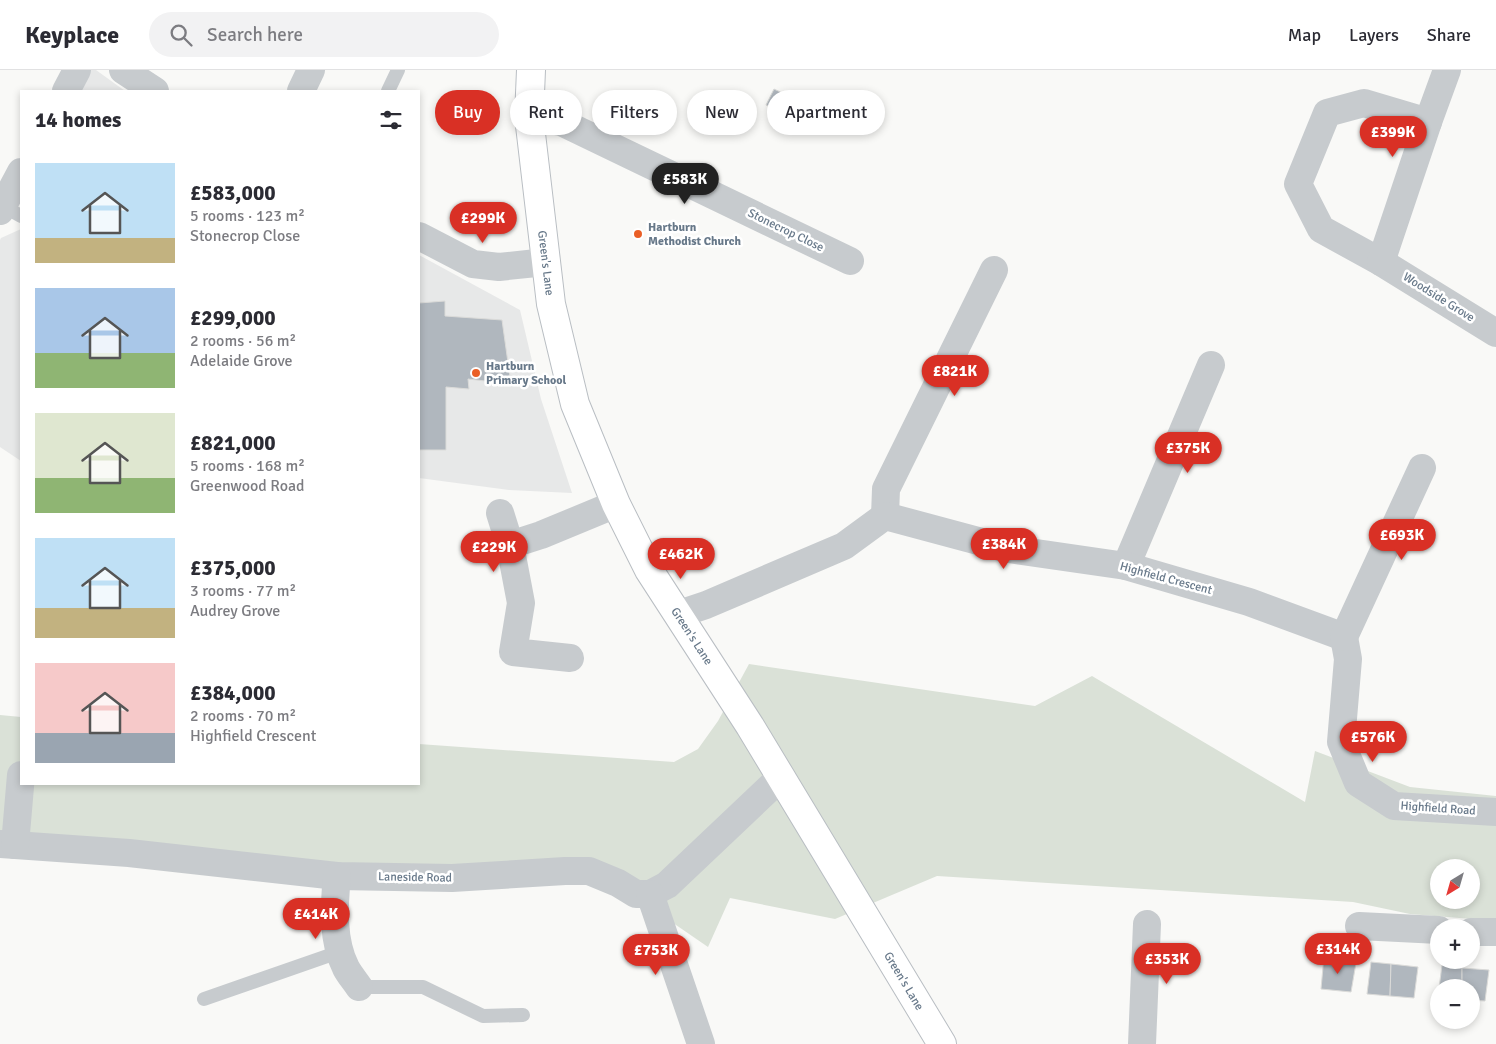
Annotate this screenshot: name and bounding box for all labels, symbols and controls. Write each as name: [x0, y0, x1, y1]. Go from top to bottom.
search box: [149, 12, 499, 57]
text: Keyplace: [25, 20, 119, 50]
icon: search: [167, 21, 195, 49]
text: Search here: [207, 23, 303, 47]
text: Map: [1288, 24, 1321, 46]
text: Layers: [1349, 24, 1399, 46]
text: Share: [1427, 24, 1471, 46]
chip: Buy: [435, 90, 500, 135]
chip: Rent: [510, 90, 582, 135]
chip: Filters: [592, 90, 677, 135]
chip: New: [687, 90, 757, 135]
chip: Apartment: [767, 90, 885, 135]
icon: filters: [377, 106, 405, 134]
text: 14 homes: [35, 107, 121, 133]
pin: £399K: [1358, 116, 1428, 158]
text: £399K: [1371, 122, 1415, 142]
pin: £583K: [650, 162, 720, 205]
text: £583K: [663, 169, 707, 189]
text: £583,000: [190, 180, 276, 206]
icon: home: [75, 183, 135, 243]
pin: £299K: [448, 202, 518, 244]
text: 5 rooms · 123 m²: [190, 206, 305, 226]
street label: Stonecrop Close: [745, 206, 826, 255]
text: £299K: [461, 208, 505, 228]
place label: Hartburn Methodist Church: [648, 220, 741, 249]
text: Stonecrop Close: [190, 226, 300, 246]
marker: Hartburn Methodist Church: [632, 228, 644, 240]
street label: Green's Lane: [534, 230, 557, 297]
street label: Woodside Grove: [1400, 269, 1477, 325]
text: £299,000: [190, 305, 276, 331]
icon: home: [75, 308, 135, 368]
text: 2 rooms · 56 m²: [190, 331, 296, 351]
text: Adelaide Grove: [190, 351, 292, 371]
pin: £821K: [920, 354, 990, 397]
place label: Hartburn Primary School: [486, 359, 567, 388]
text: £821K: [933, 361, 977, 381]
marker: Hartburn Primary School: [470, 367, 482, 379]
text: £821,000: [190, 430, 276, 456]
pin: £375K: [1153, 432, 1223, 474]
icon: home: [75, 433, 135, 493]
text: £375K: [1166, 438, 1210, 458]
text: 5 rooms · 168 m²: [190, 456, 305, 476]
text: Greenwood Road: [190, 476, 305, 496]
pin: £693K: [1367, 518, 1437, 561]
text: £693K: [1380, 525, 1424, 545]
pin: £384K: [969, 528, 1039, 570]
pin: £229K: [459, 530, 529, 573]
text: £384K: [982, 534, 1026, 554]
text: £229K: [472, 537, 516, 557]
pin: £462K: [646, 538, 716, 580]
text: £462K: [659, 544, 703, 564]
text: £375,000: [190, 555, 276, 581]
icon: home: [75, 558, 135, 618]
street label: Highfield Crescent: [1118, 559, 1214, 598]
text: 3 rooms · 77 m²: [190, 581, 296, 601]
text: Audrey Grove: [190, 601, 280, 621]
street label: Green's Lane: [667, 605, 716, 668]
text: £384,000: [190, 680, 276, 706]
icon: home: [75, 683, 135, 743]
text: 2 rooms · 70 m²: [190, 706, 296, 726]
pin: £576K: [1338, 720, 1408, 763]
text: Highfield Crescent: [190, 726, 316, 746]
text: £576K: [1351, 727, 1395, 747]
street label: Highfield Road: [1400, 798, 1476, 819]
north arrow: [1430, 859, 1480, 909]
map controls: [1430, 859, 1480, 1029]
street label: Laneside Road: [378, 869, 452, 886]
pin: £414K: [281, 898, 351, 940]
text: £414K: [294, 904, 338, 924]
button: +: [1430, 919, 1480, 969]
pin: £314K: [1303, 932, 1373, 975]
pin: £753K: [621, 934, 691, 976]
text: £314K: [1316, 939, 1360, 959]
text: £753K: [634, 940, 678, 960]
pin: £353K: [1132, 942, 1202, 985]
street label: Green's Lane: [880, 949, 927, 1013]
text: £353K: [1145, 949, 1189, 969]
button: −: [1430, 979, 1480, 1029]

